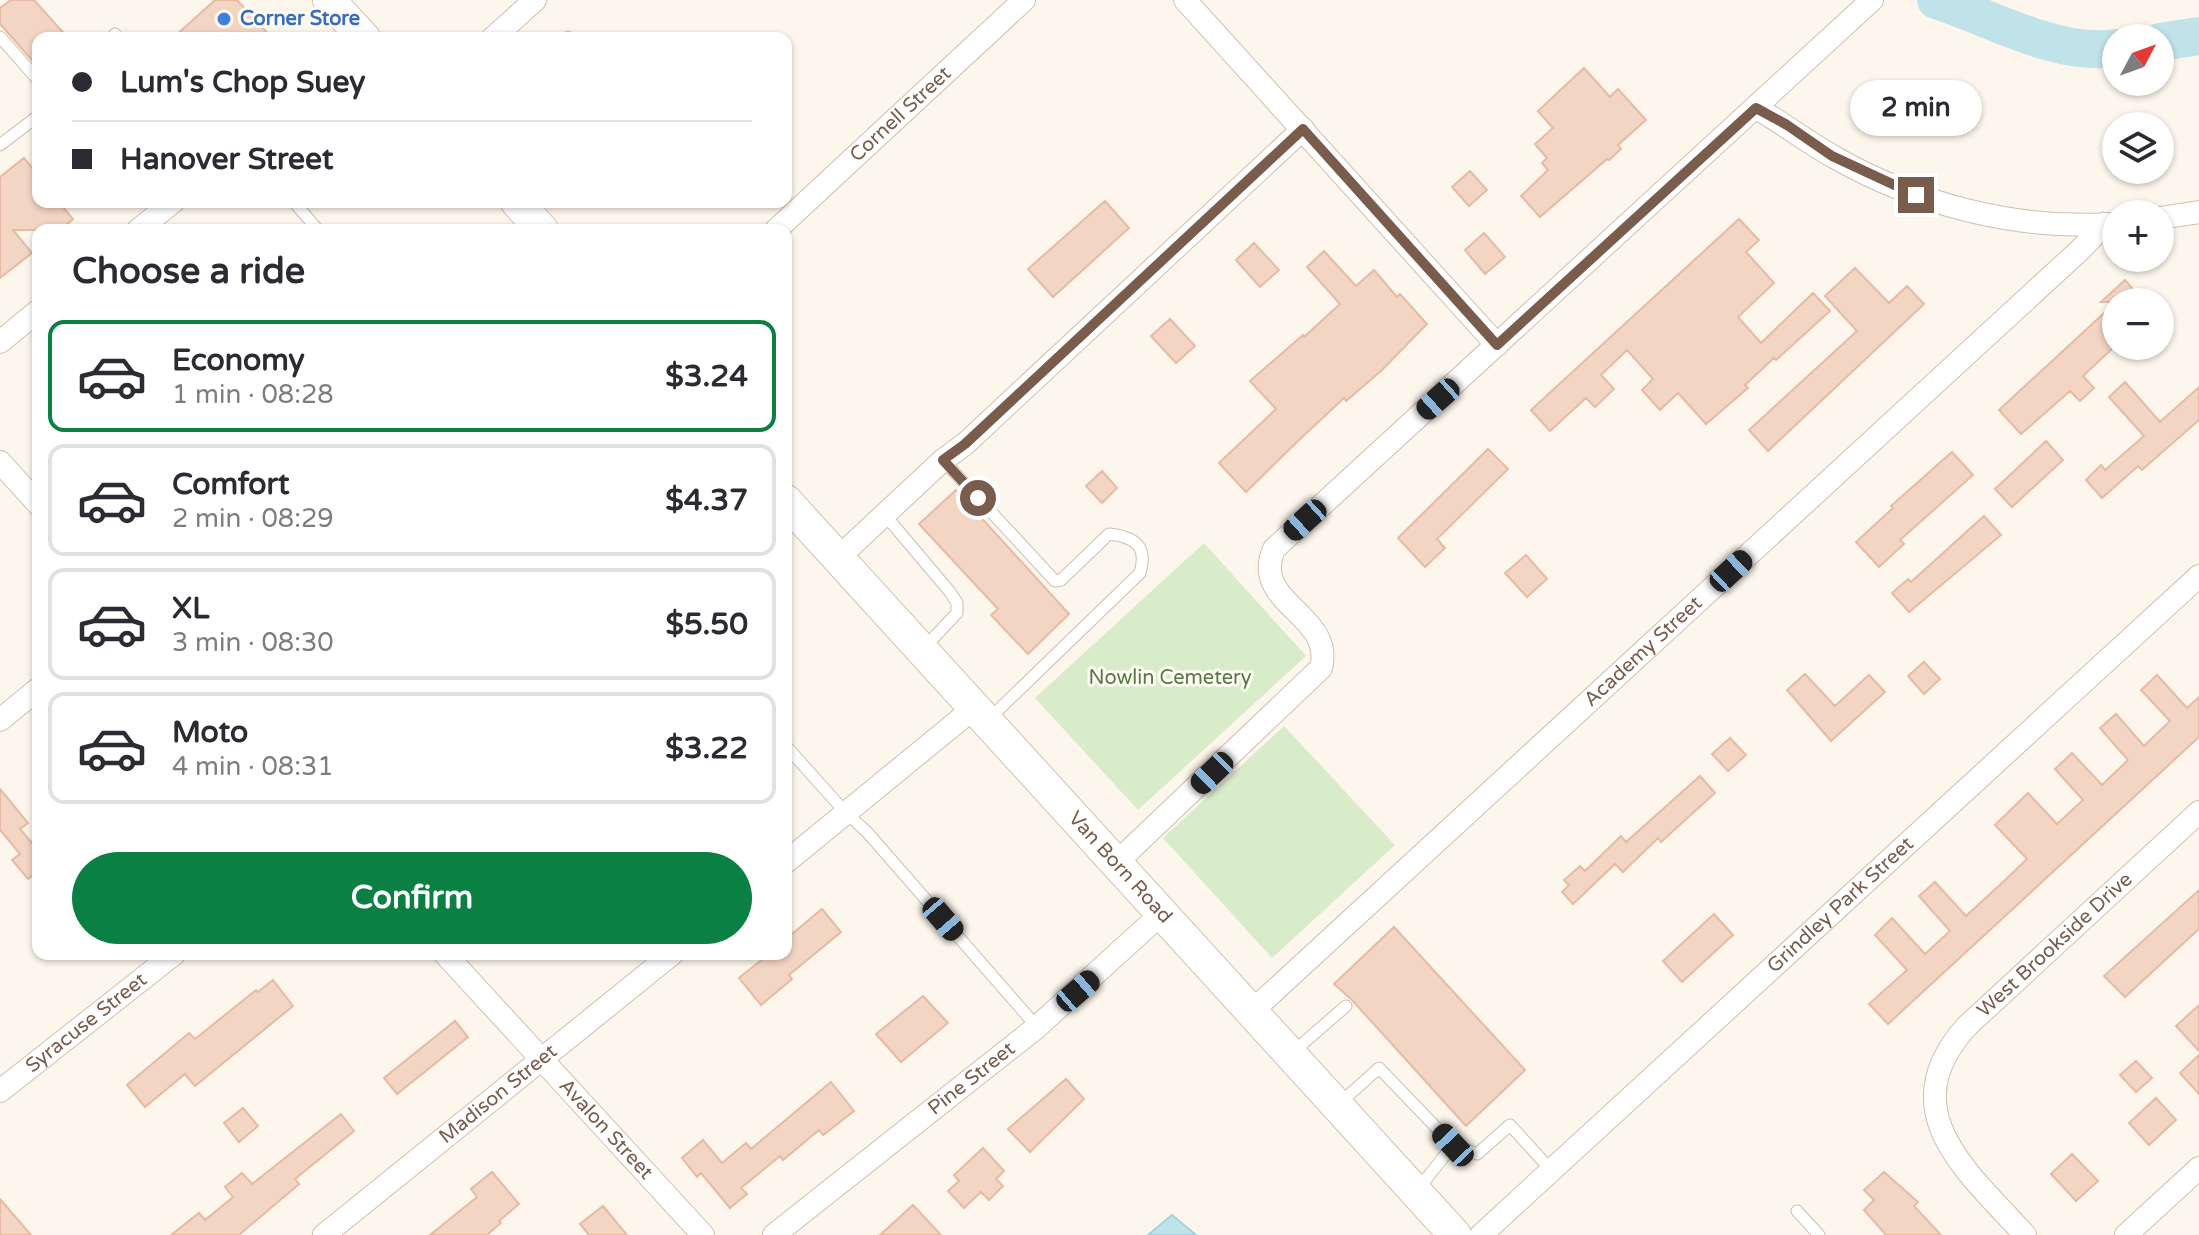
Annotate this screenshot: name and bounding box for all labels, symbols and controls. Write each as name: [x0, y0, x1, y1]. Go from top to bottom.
place label: Corner Store: [240, 7, 360, 31]
marker: Corner Store: [215, 10, 233, 28]
north arrow: [2102, 24, 2174, 96]
map controls: [2102, 24, 2174, 360]
street label: Cornell Street: [845, 61, 956, 167]
text: Lum's Chop Suey: [120, 64, 365, 101]
callout: 2 min: [1850, 79, 1982, 135]
text: 2 min: [1881, 92, 1951, 123]
button: layers: [2102, 112, 2174, 184]
text: Hanover Street: [120, 141, 334, 178]
route end: [1898, 177, 1934, 213]
button: +: [2102, 200, 2174, 272]
text: Choose a ride: [72, 250, 305, 293]
button: −: [2102, 288, 2174, 360]
icon: car: [76, 340, 148, 412]
text: Economy: [172, 342, 305, 379]
text: $3.24: [665, 358, 748, 395]
car: [1412, 374, 1464, 424]
text: 1 min · 08:28: [172, 379, 334, 410]
icon: car: [76, 464, 148, 536]
text: Comfort: [172, 466, 290, 503]
route start: [960, 480, 996, 516]
text: $4.37: [665, 482, 748, 519]
car: [1279, 495, 1331, 545]
text: 2 min · 08:29: [172, 503, 334, 534]
car: [1705, 546, 1757, 596]
icon: car: [76, 588, 148, 660]
text: XL: [172, 590, 209, 627]
street label: Academy Street: [1579, 591, 1707, 712]
text: $5.50: [666, 606, 748, 643]
text: 3 min · 08:30: [172, 627, 334, 658]
park label: Nowlin Cemetery: [1089, 666, 1252, 690]
icon: car: [76, 712, 148, 784]
text: Moto: [172, 714, 248, 751]
text: $3.22: [665, 730, 748, 767]
car: [1186, 748, 1238, 798]
text: 4 min · 08:31: [172, 751, 334, 782]
street label: Van Born Road: [1063, 807, 1177, 928]
street label: Grindley Park Street: [1762, 832, 1919, 978]
button: Confirm: [72, 852, 752, 944]
street label: West Brookside Drive: [1972, 867, 2137, 1022]
car: [918, 893, 968, 945]
car: [1052, 966, 1104, 1016]
street label: Syracuse Street: [21, 968, 152, 1078]
street label: Pine Street: [923, 1037, 1020, 1120]
street label: Madison Street: [435, 1039, 562, 1149]
street label: Avalon Street: [554, 1074, 658, 1185]
car: [1428, 1119, 1478, 1171]

